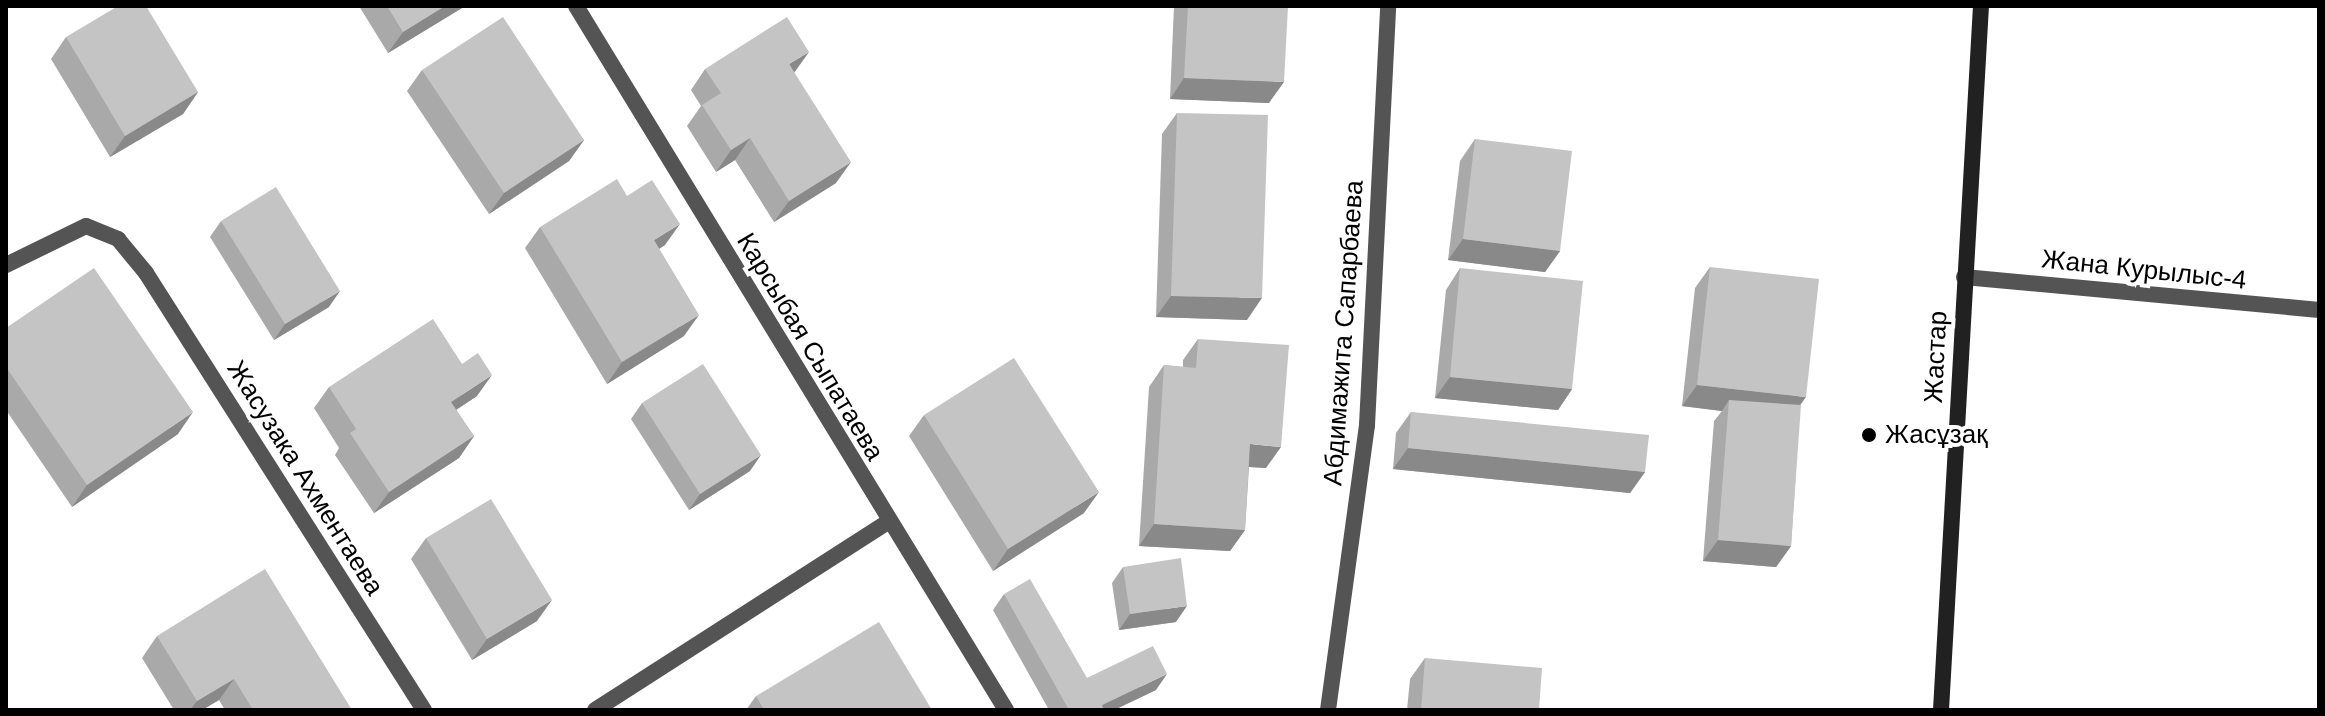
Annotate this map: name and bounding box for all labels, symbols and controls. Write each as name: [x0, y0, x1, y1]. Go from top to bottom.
street label: Абдимажита Сапарбаева: [1318, 179, 1370, 487]
street label: Карсыбая Сыпатаева: [730, 228, 890, 466]
street label: Жана Курылыс-4: [2040, 244, 2248, 296]
street label: Жастар: [1918, 310, 1954, 404]
street label: Жасузака Ахментаева: [220, 355, 390, 601]
place label: Жасұзақ: [1885, 419, 1988, 451]
marker: Жасұзақ: [1860, 426, 1878, 444]

